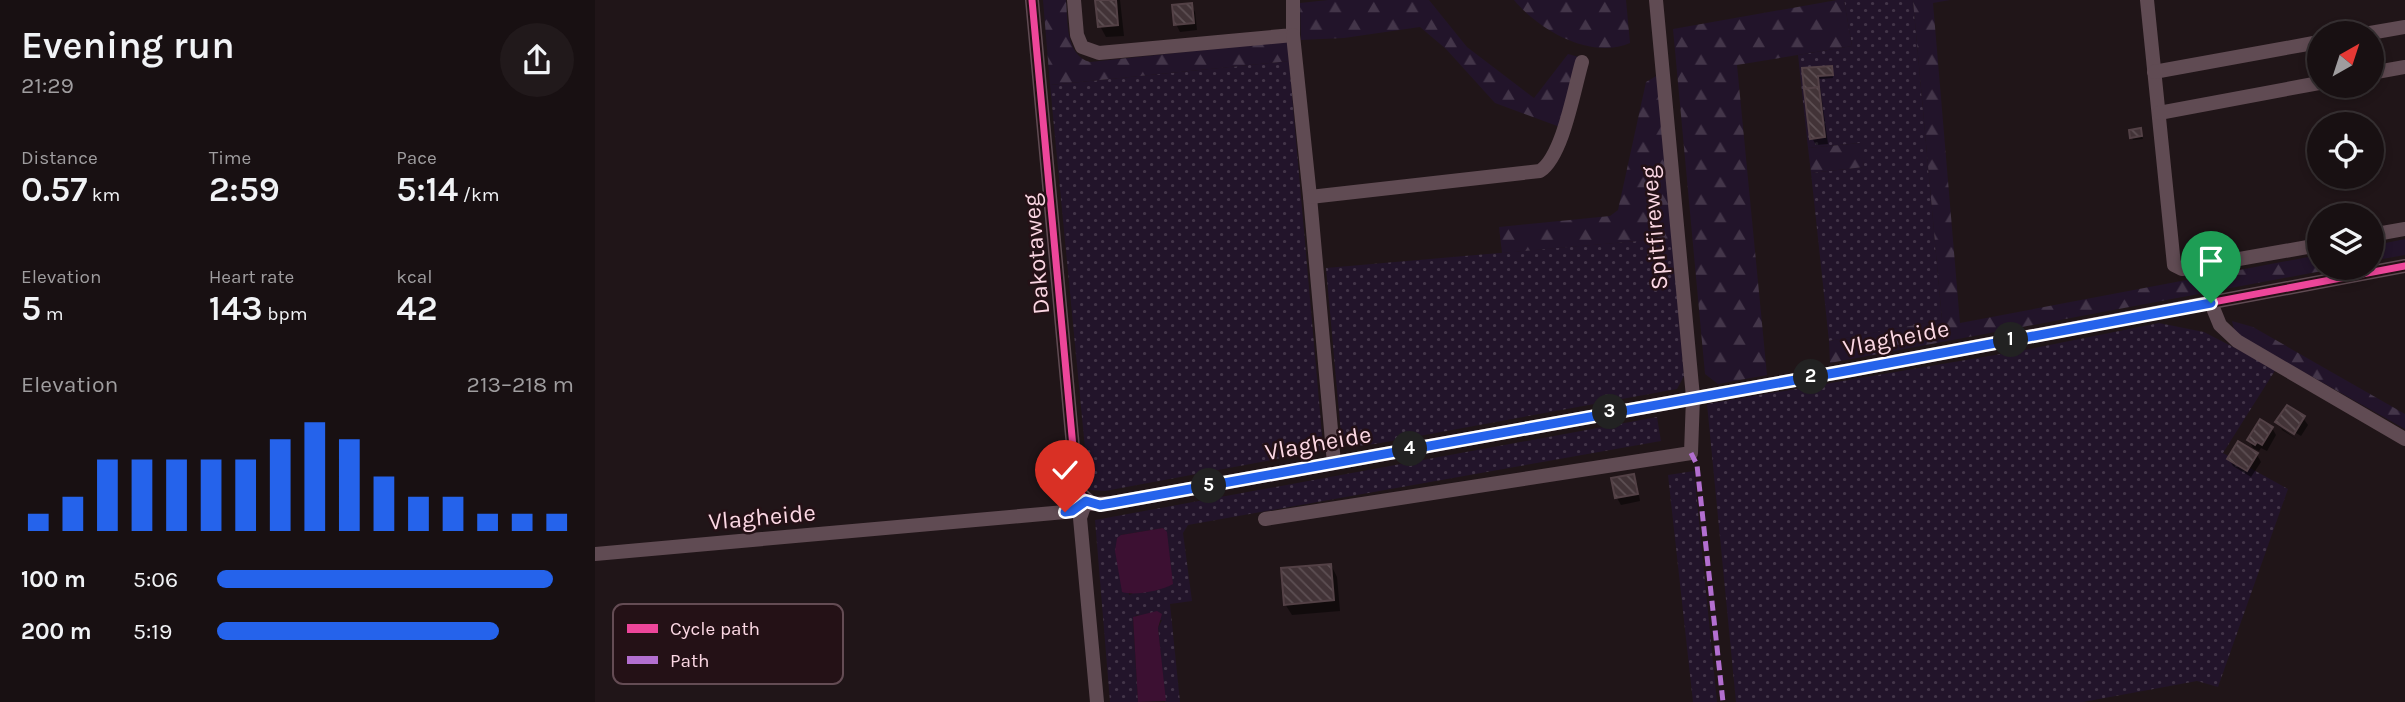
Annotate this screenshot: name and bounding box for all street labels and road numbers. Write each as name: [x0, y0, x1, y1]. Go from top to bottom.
street label: Spitfireweg: [1635, 164, 1673, 291]
street label: Dakotaweg: [1017, 192, 1055, 316]
street label: Vlagheide: [1841, 314, 1951, 362]
street label: Vlagheide: [1263, 420, 1373, 466]
street label: Vlagheide: [707, 498, 817, 536]

